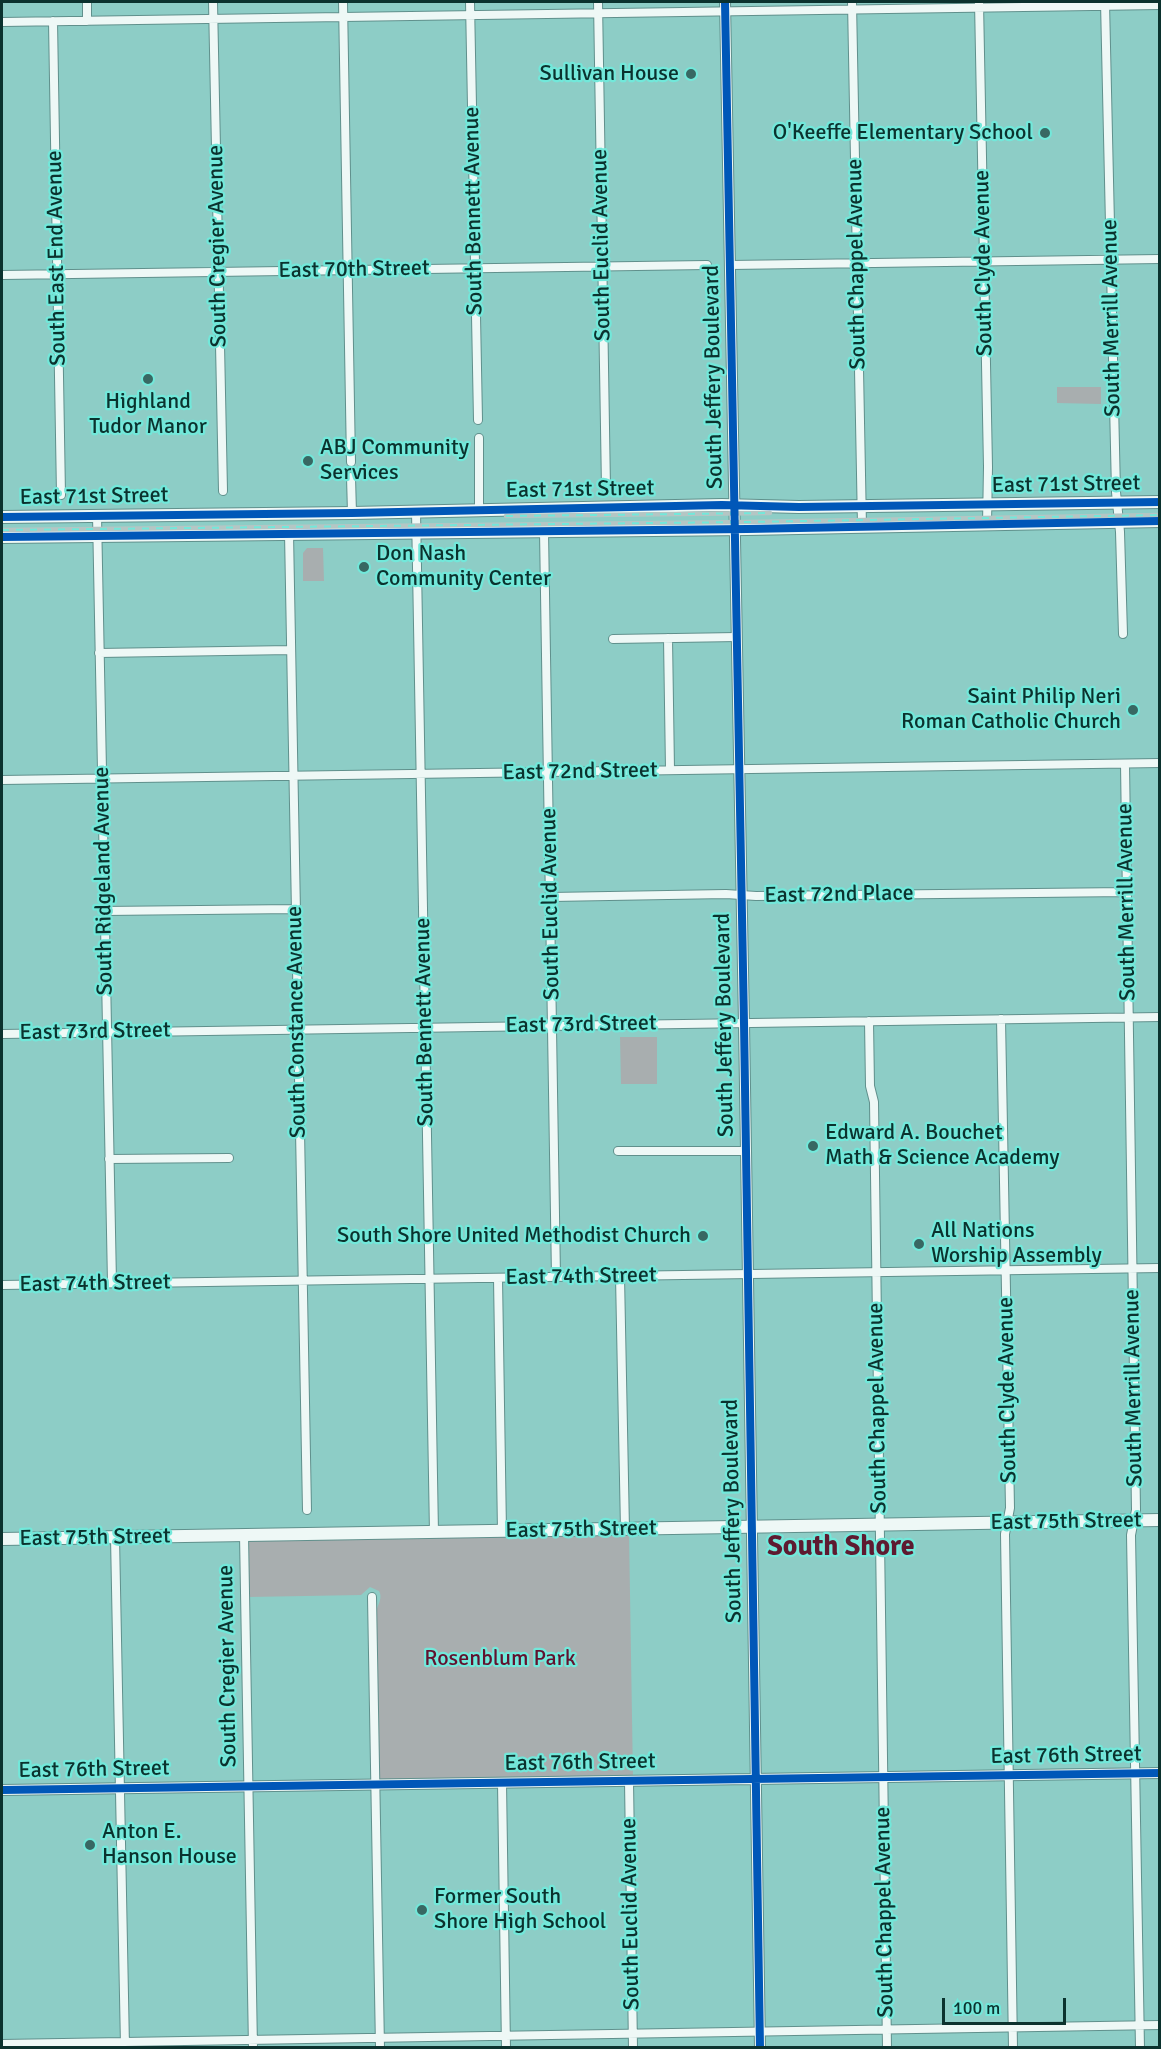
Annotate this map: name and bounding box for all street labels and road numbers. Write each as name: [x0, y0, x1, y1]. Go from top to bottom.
street label: South Bennett Avenue: [459, 106, 489, 316]
street label: South Cregier Avenue: [203, 145, 233, 347]
street label: South Euclid Avenue: [587, 149, 617, 341]
street label: South East End Avenue: [42, 150, 72, 366]
street label: South Chappel Avenue: [842, 158, 872, 370]
street label: South Clyde Avenue: [969, 170, 999, 356]
street label: South Merrill Avenue: [1097, 219, 1127, 417]
street label: East 70th Street: [278, 255, 430, 285]
street label: South Jeffery Boulevard: [699, 265, 729, 489]
street label: East 71st Street: [991, 471, 1141, 499]
street label: East 71st Street: [505, 476, 655, 504]
street label: East 71st Street: [19, 483, 169, 511]
street label: East 72nd Street: [502, 757, 658, 787]
street label: South Ridgeland Avenue: [89, 766, 119, 996]
street label: South Merrill Avenue: [1112, 803, 1142, 1001]
street label: South Euclid Avenue: [536, 808, 566, 1000]
street label: East 72nd Place: [764, 881, 914, 909]
street label: South Constance Avenue: [282, 906, 312, 1138]
street label: South Jeffery Boulevard: [710, 913, 740, 1137]
street label: South Bennett Avenue: [410, 917, 440, 1127]
street label: East 73rd Street: [505, 1010, 657, 1040]
street label: East 73rd Street: [19, 1017, 171, 1047]
street label: East 74th Street: [505, 1262, 657, 1292]
street label: East 74th Street: [19, 1269, 171, 1299]
street label: South Merrill Avenue: [1119, 1289, 1149, 1487]
street label: South Clyde Avenue: [993, 1297, 1023, 1483]
street label: South Chappel Avenue: [863, 1302, 893, 1514]
street label: South Jeffery Boulevard: [718, 1399, 748, 1623]
street label: East 75th Street: [990, 1507, 1142, 1537]
street label: East 75th Street: [505, 1515, 657, 1545]
street label: East 75th Street: [19, 1523, 171, 1553]
street label: South Cregier Avenue: [213, 1565, 243, 1767]
street label: East 76th Street: [990, 1741, 1142, 1771]
street label: East 76th Street: [504, 1748, 656, 1778]
street label: East 76th Street: [18, 1755, 170, 1785]
street label: South Chappel Avenue: [870, 1806, 900, 2018]
street label: South Euclid Avenue: [616, 1818, 646, 2010]

